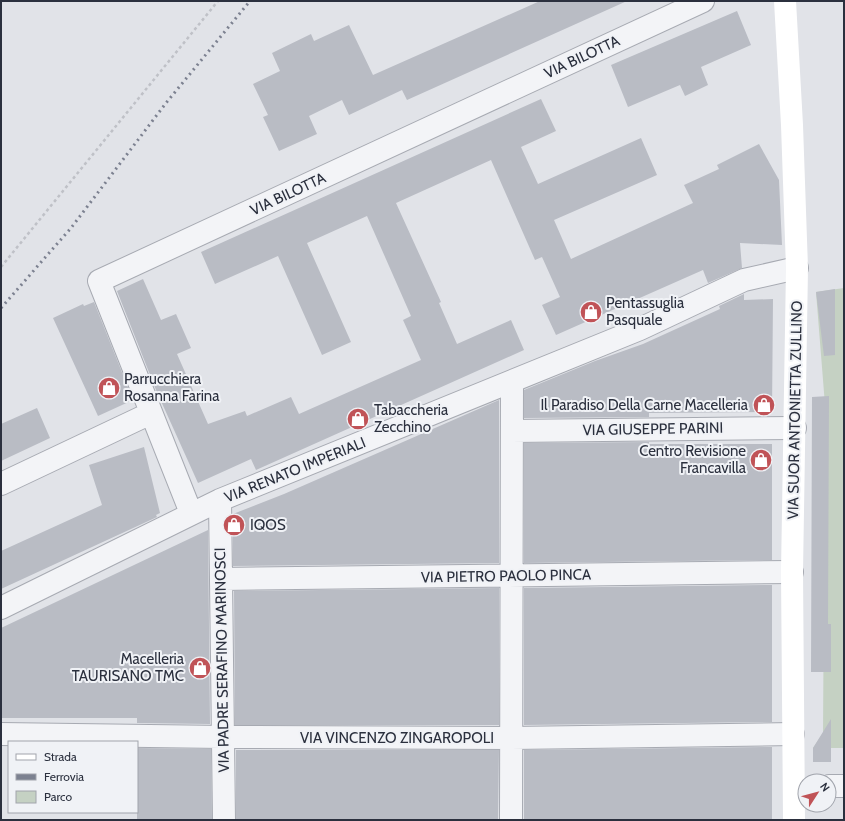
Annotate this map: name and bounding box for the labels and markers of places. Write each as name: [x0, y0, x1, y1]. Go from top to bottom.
place label: Pentassuglia Pasquale: [606, 294, 685, 329]
shop icon: Pentassuglia Pasquale: [578, 299, 604, 325]
place label: Parrucchiera Rosanna Farina: [124, 370, 220, 405]
shop icon: Parrucchiera Rosanna Farina: [96, 375, 122, 401]
shop icon: Il Paradiso Della Carne Macelleria: [751, 392, 777, 418]
place label: Il Paradiso Della Carne Macelleria: [540, 396, 749, 414]
place label: Tabaccheria Zecchino: [374, 401, 449, 436]
shop icon: Tabaccheria Zecchino: [345, 406, 371, 432]
place label: Centro Revisione Francavilla: [639, 442, 747, 477]
shop icon: Centro Revisione Francavilla: [748, 447, 774, 473]
shop icon: IQOS: [221, 512, 247, 538]
place label: IQOS: [250, 516, 286, 534]
place label: Macelleria TAURISANO TMC: [72, 650, 185, 685]
shop icon: Macelleria TAURISANO TMC: [187, 655, 213, 681]

